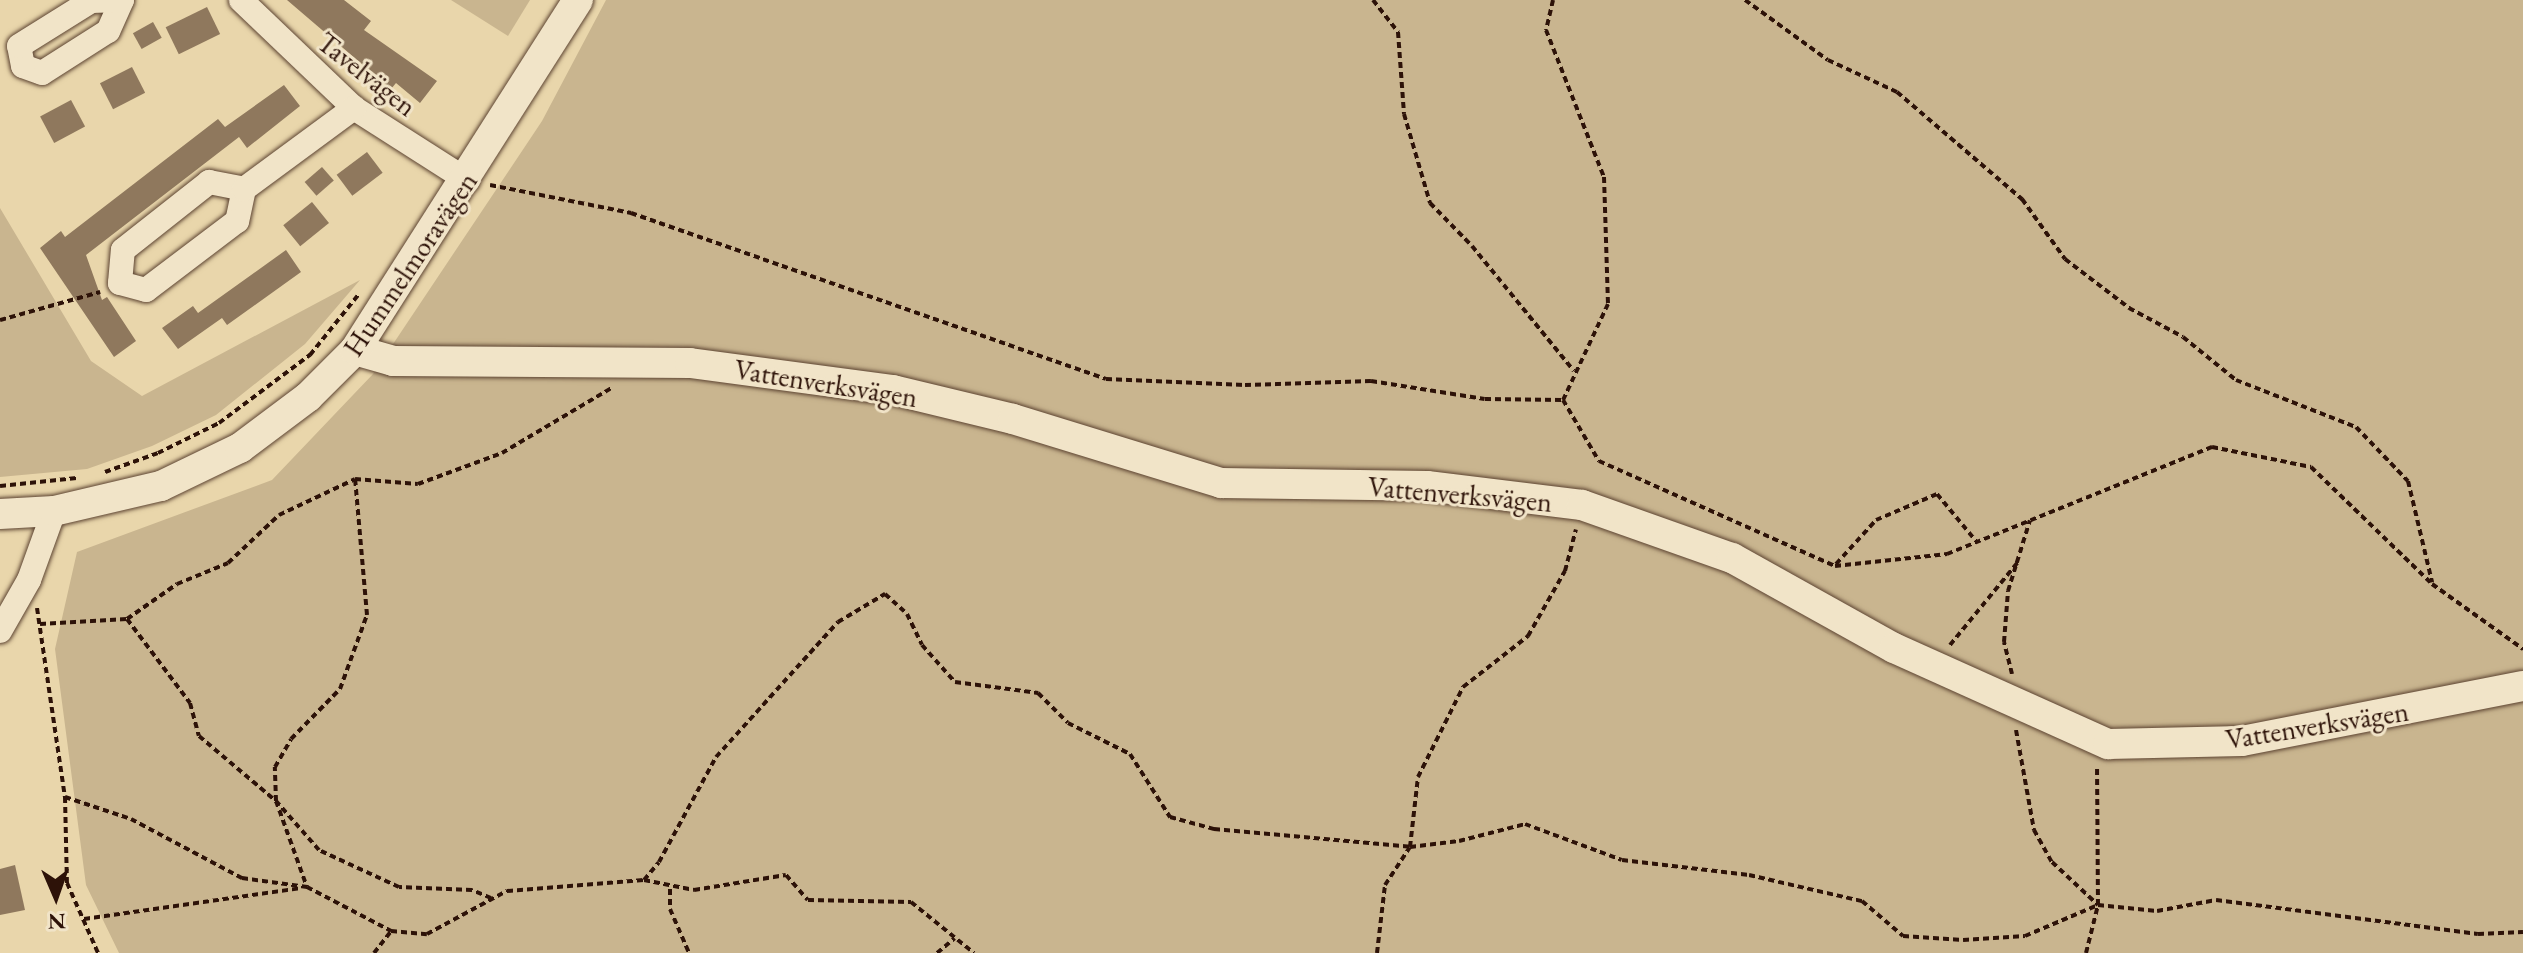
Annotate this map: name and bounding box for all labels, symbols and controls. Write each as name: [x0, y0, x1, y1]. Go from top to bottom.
street label: Tavelvägen: [311, 25, 423, 123]
street label: Hummelmoravägen: [336, 165, 484, 363]
street label: Vattenverksvägen: [732, 352, 920, 414]
street label: Vattenverksvägen: [1367, 469, 1553, 519]
street label: Vattenverksvägen: [2223, 694, 2411, 756]
north arrow: [16, 857, 96, 937]
text: N: [47, 907, 66, 936]

